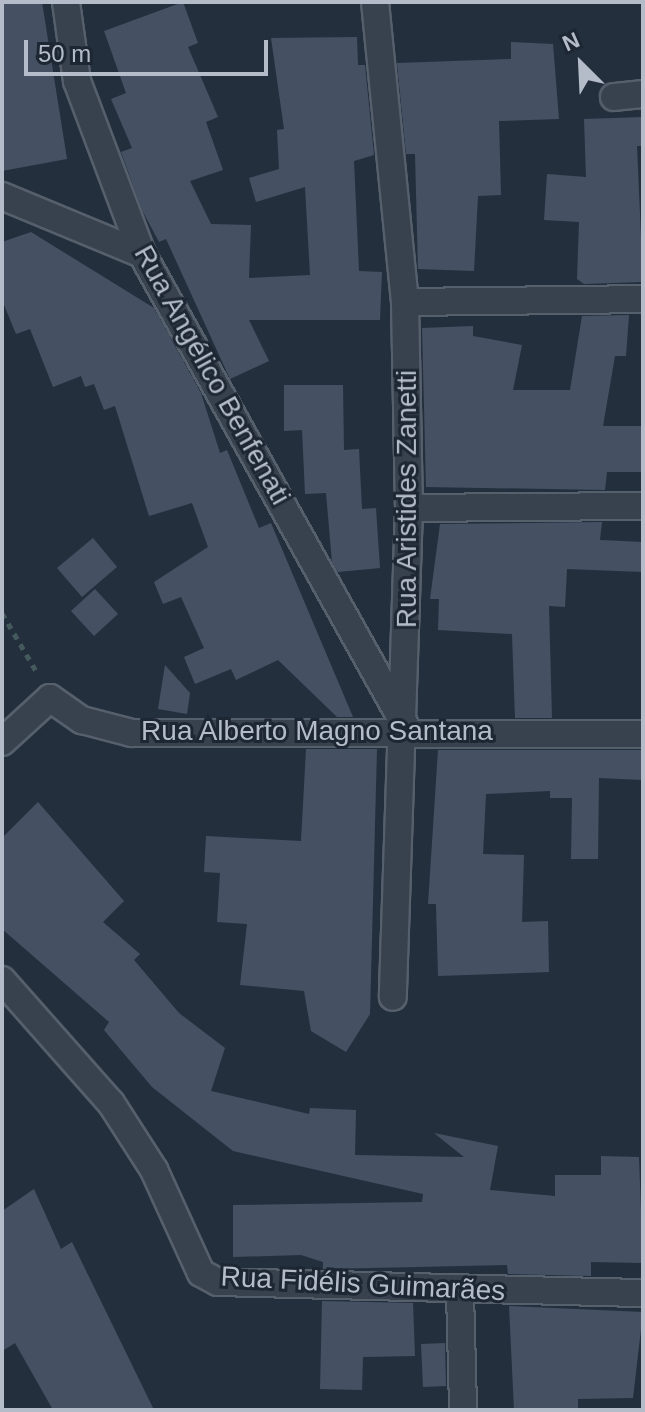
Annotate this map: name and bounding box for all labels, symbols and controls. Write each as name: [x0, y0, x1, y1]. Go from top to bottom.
scale bar: [28, 24, 272, 74]
north arrow: [541, 24, 621, 104]
text: N: [559, 27, 583, 56]
text: 50 m: [38, 40, 91, 67]
street label: Rua Angélico Benfenati: [126, 239, 298, 511]
street label: Rua Aristides Zanetti: [390, 369, 424, 629]
street label: Rua Alberto Magno Santana: [140, 714, 494, 748]
street label: Rua Fidélis Guimarães: [220, 1260, 506, 1308]

